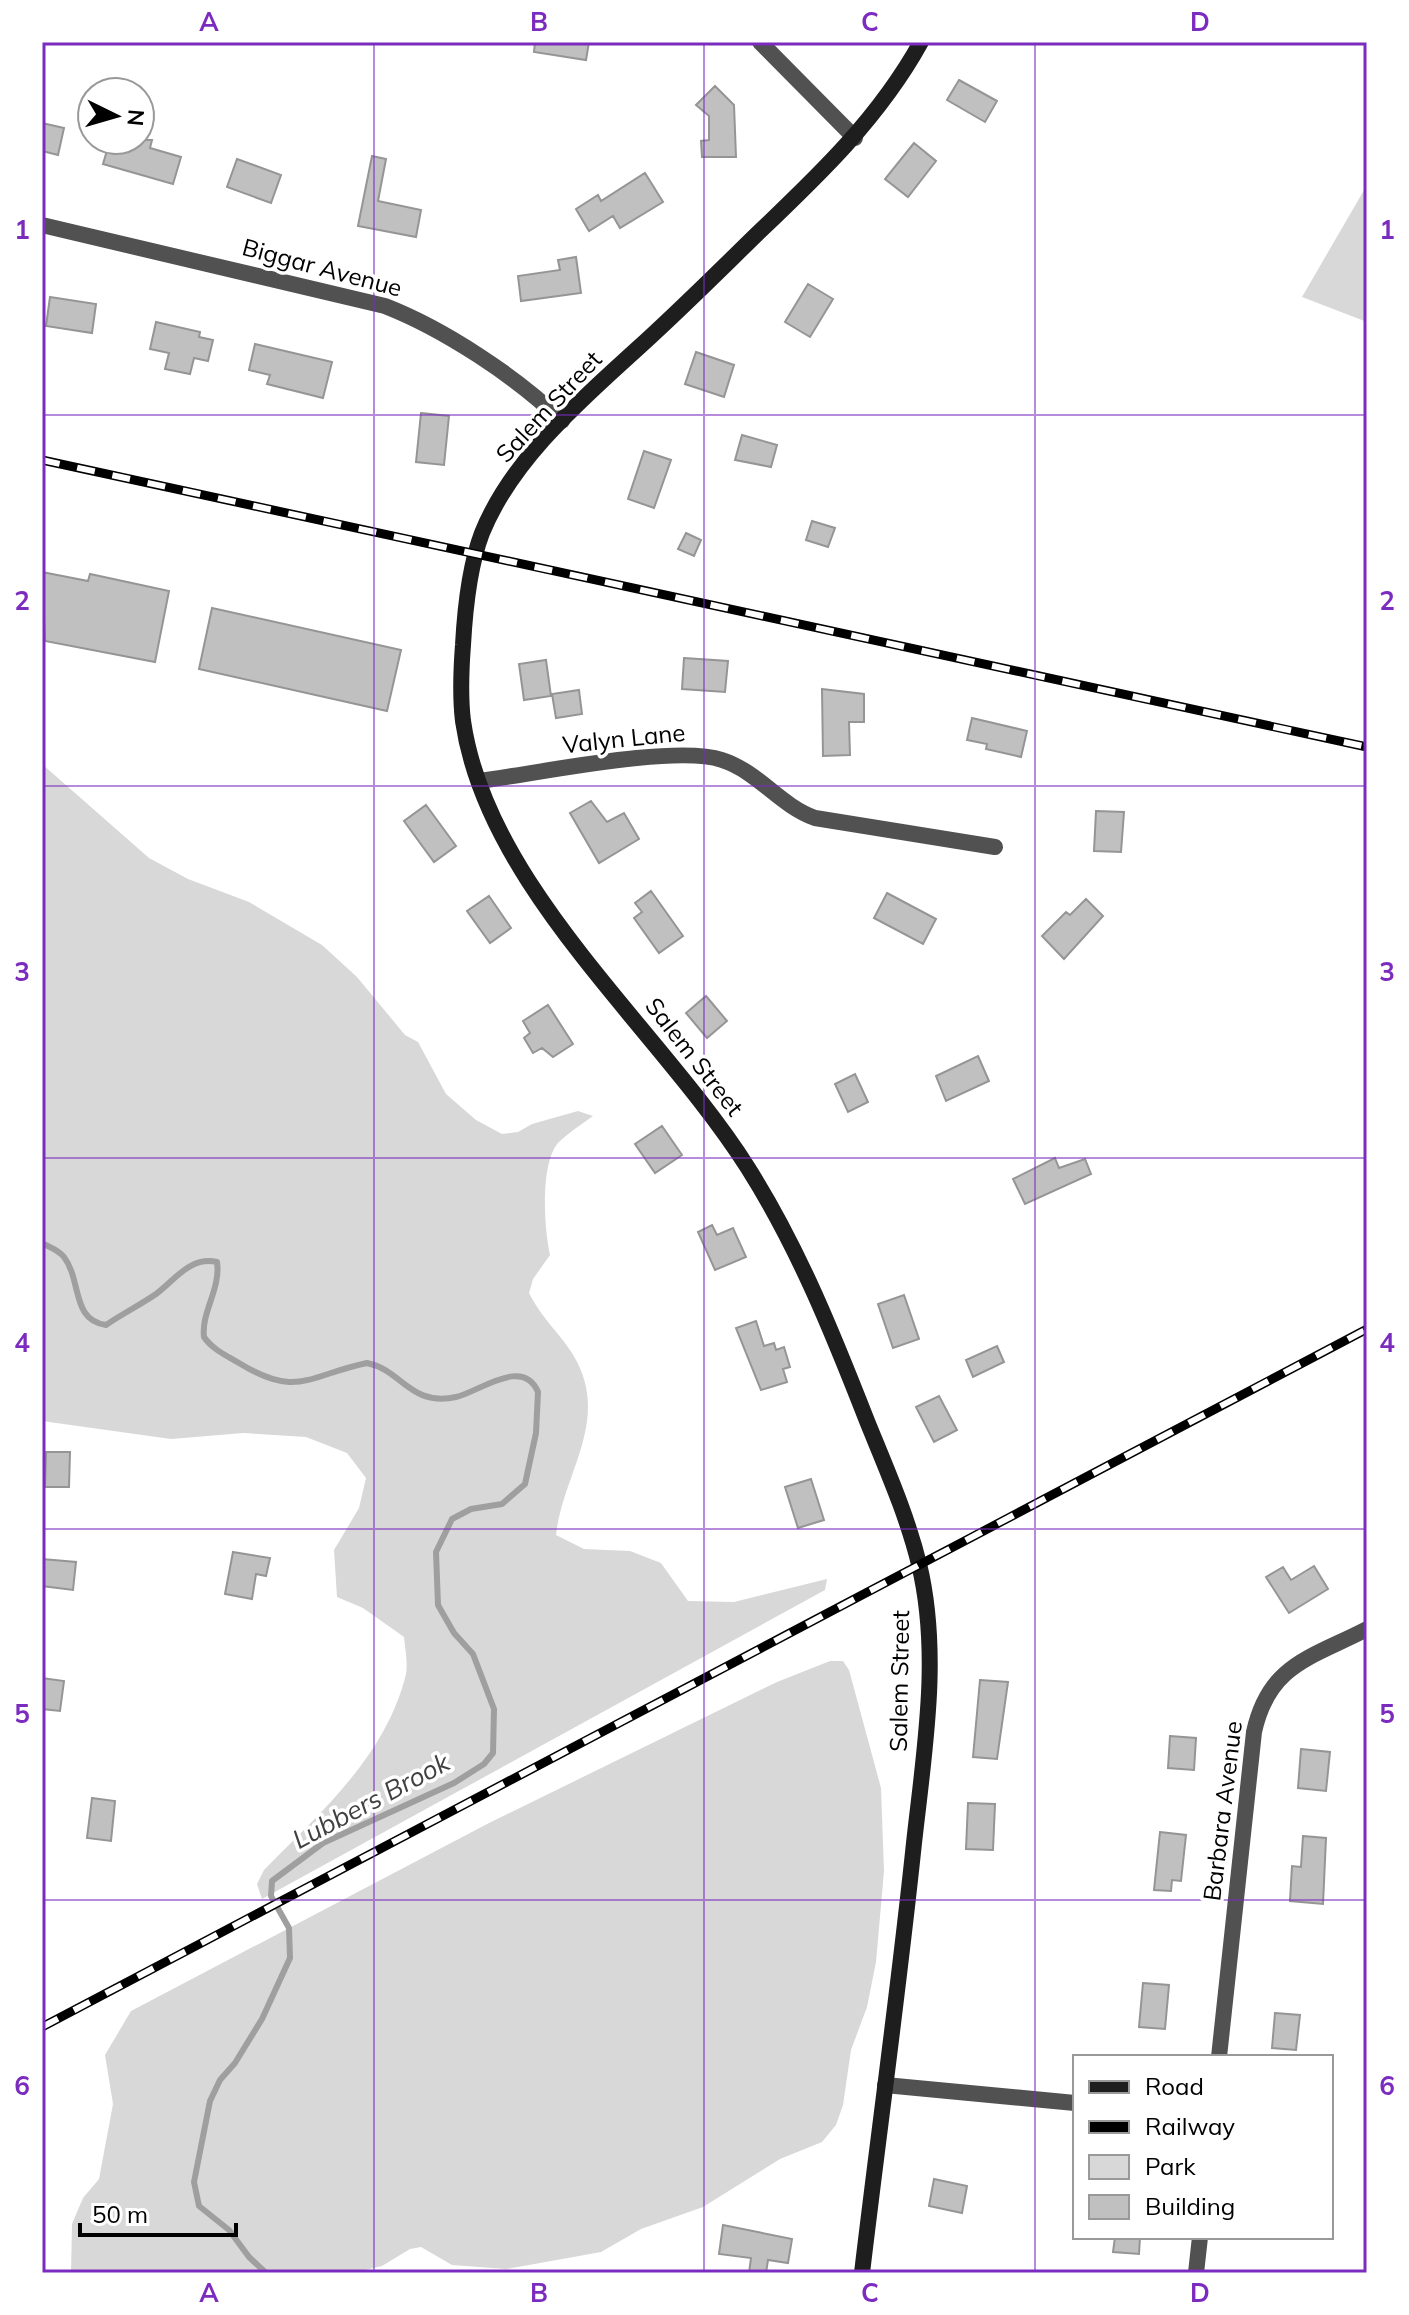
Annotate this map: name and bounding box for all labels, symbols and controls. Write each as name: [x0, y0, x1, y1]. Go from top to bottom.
text: A: [199, 5, 219, 38]
text: B: [530, 5, 548, 38]
text: C: [861, 5, 879, 38]
text: D: [1190, 5, 1210, 38]
north arrow: [76, 76, 156, 156]
text: N: [121, 108, 151, 127]
text: 1: [14, 213, 30, 246]
text: 1: [1379, 213, 1395, 246]
street label: Biggar Avenue: [239, 231, 405, 303]
street label: Salem Street: [489, 344, 608, 468]
text: 2: [14, 584, 30, 617]
text: 2: [1379, 584, 1395, 617]
street label: Valyn Lane: [561, 717, 687, 759]
text: 3: [14, 955, 30, 988]
text: 3: [1379, 955, 1395, 988]
street label: Salem Street: [639, 991, 750, 1122]
text: 4: [14, 1326, 30, 1359]
text: 4: [1379, 1326, 1395, 1359]
street label: Salem Street: [883, 1610, 915, 1752]
text: 5: [14, 1697, 30, 1730]
text: 5: [1379, 1697, 1395, 1730]
street label: Barbara Avenue: [1196, 1719, 1248, 1903]
water label: Lubbers Brook: [287, 1745, 456, 1856]
legend: [1073, 2055, 1333, 2239]
text: 6: [14, 2069, 30, 2102]
text: 6: [1379, 2069, 1395, 2102]
text: Road: [1145, 2071, 1204, 2101]
text: Railway: [1145, 2111, 1235, 2141]
text: Park: [1145, 2151, 1196, 2181]
scale bar: [80, 2187, 236, 2237]
text: Building: [1145, 2191, 1235, 2221]
text: 50 m: [92, 2199, 148, 2229]
text: A: [199, 2276, 219, 2309]
text: B: [530, 2276, 548, 2309]
text: C: [861, 2276, 879, 2309]
text: D: [1190, 2276, 1210, 2309]

